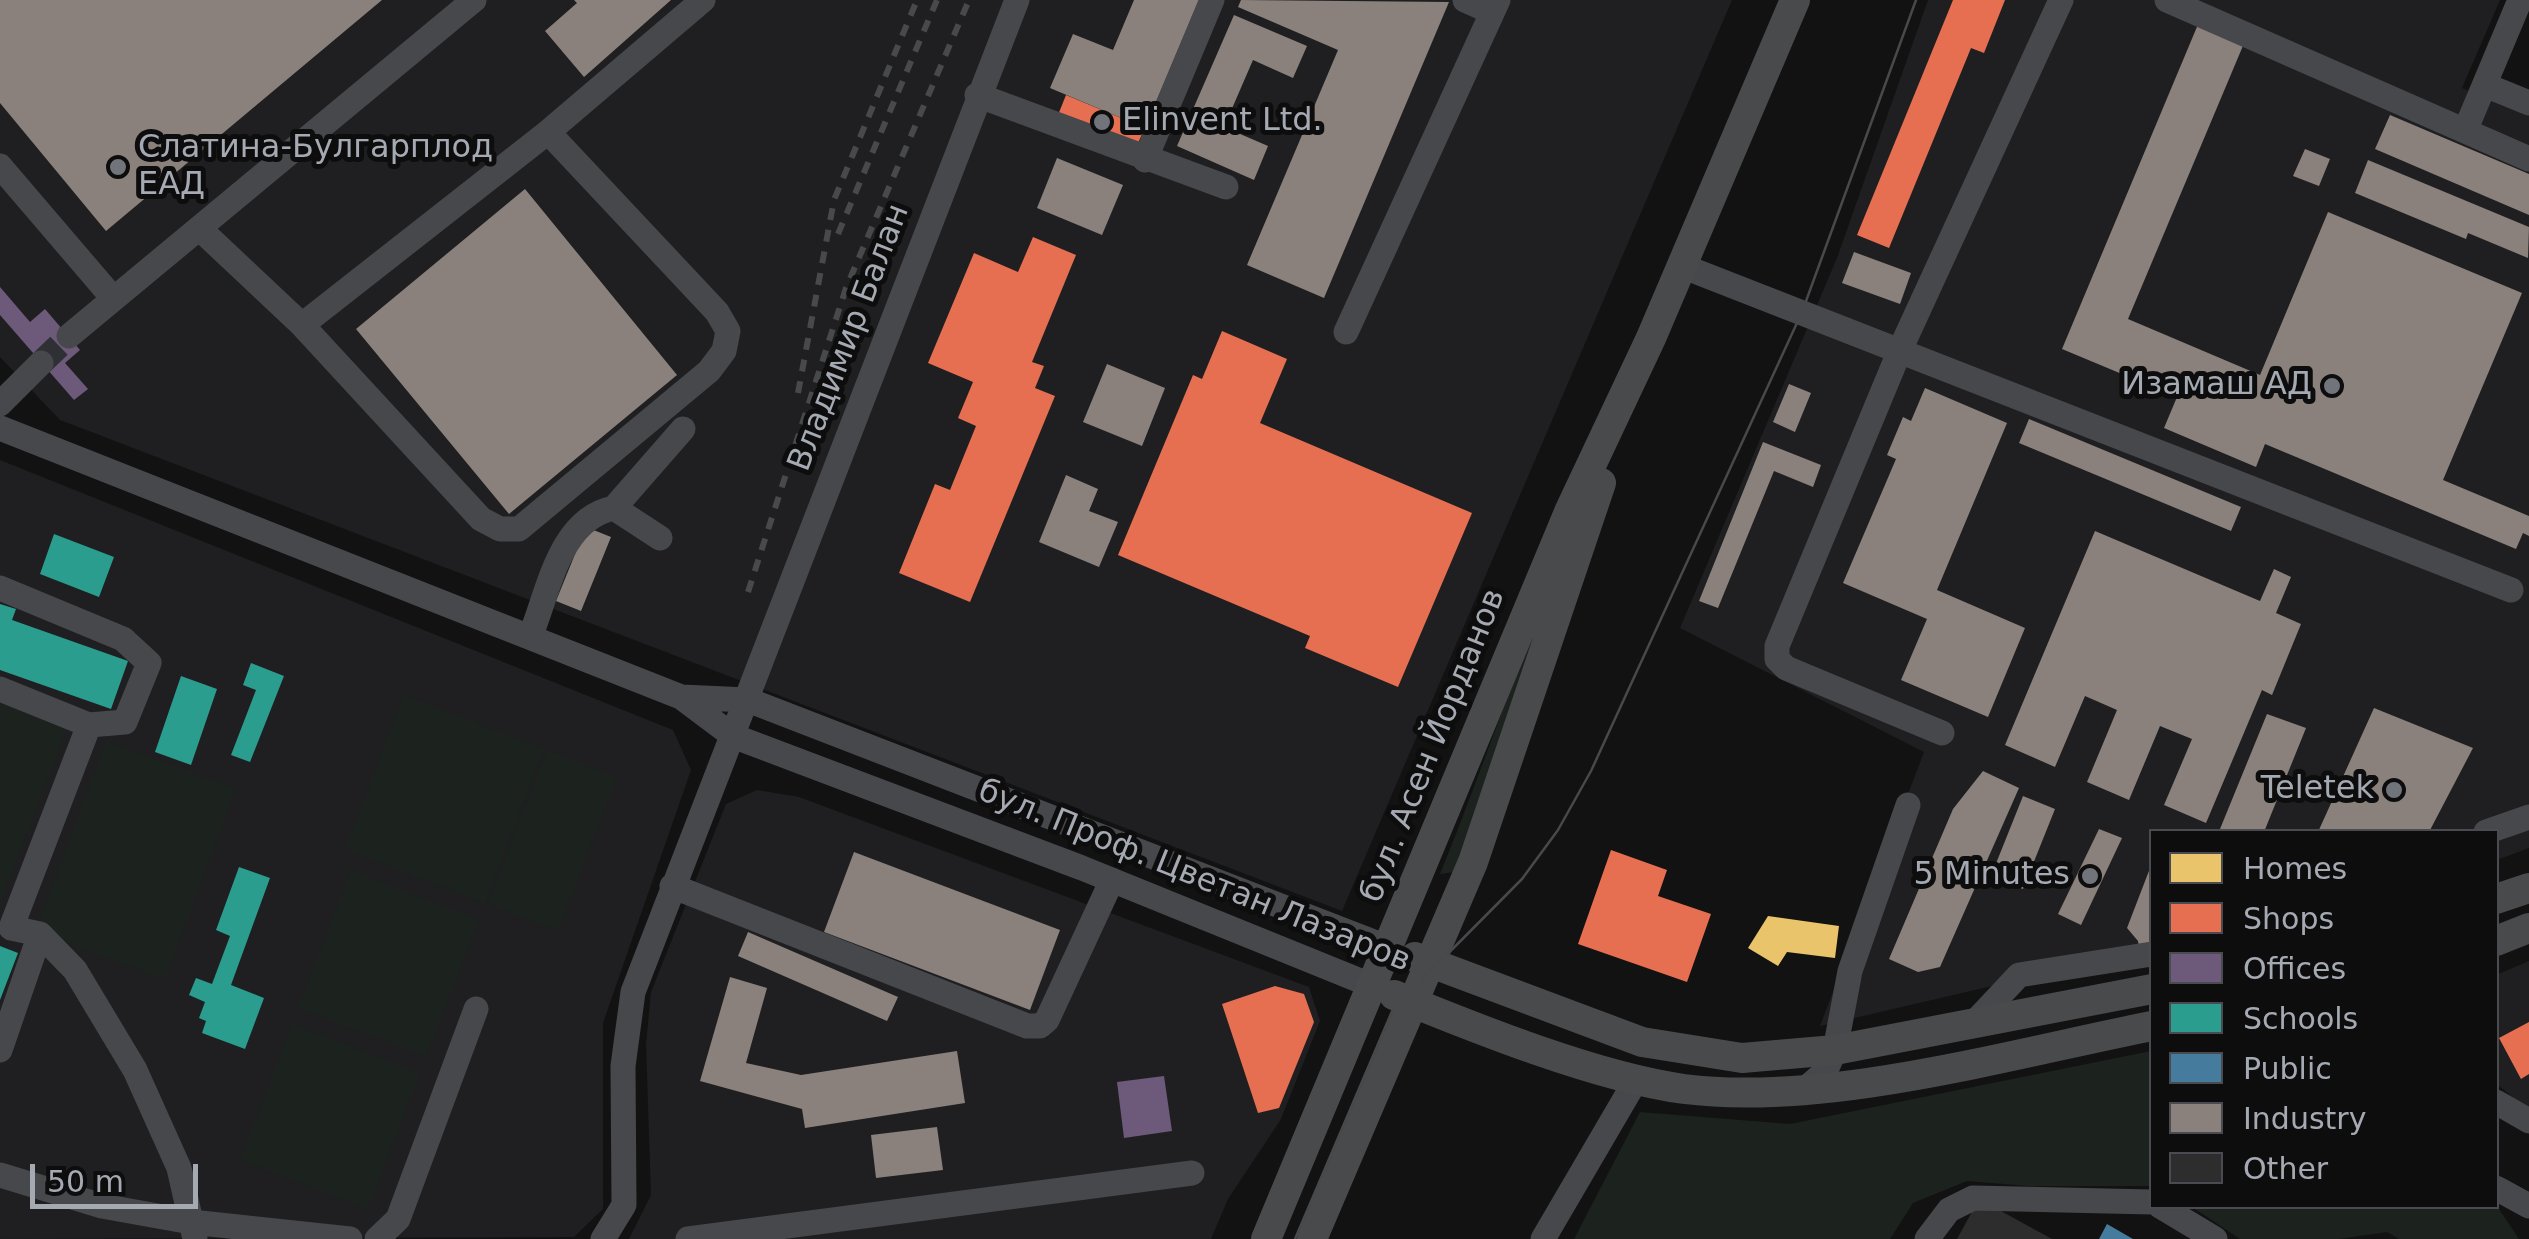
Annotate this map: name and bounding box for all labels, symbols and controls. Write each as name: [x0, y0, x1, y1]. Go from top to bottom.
place label: Elinvent Ltd.: [1122, 103, 1323, 141]
marker: Elinvent Ltd.: [1091, 111, 1113, 133]
place label: Слатина-Булгарплод ЕАД: [138, 130, 493, 205]
marker: Слатина-Булгарплод ЕАД: [107, 156, 129, 178]
street label: Владимир Балан: [781, 199, 919, 477]
place label: Изамаш АД: [2121, 367, 2312, 405]
marker: Изамаш АД: [2321, 375, 2343, 397]
street label: бул. Асен Йорданов: [1354, 584, 1514, 908]
place label: Teletek: [2261, 771, 2374, 809]
street label: бул. Проф. Цветан Лазаров: [972, 772, 1416, 982]
marker: Teletek: [2383, 779, 2405, 801]
legend: [2149, 829, 2499, 1209]
text: Homes: [2243, 851, 2347, 886]
place label: 5 Minutes: [1914, 857, 2070, 895]
marker: 5 Minutes: [2079, 865, 2101, 887]
text: Shops: [2243, 901, 2334, 936]
text: Offices: [2243, 951, 2346, 986]
text: Schools: [2243, 1001, 2358, 1036]
text: Public: [2243, 1051, 2332, 1086]
text: Industry: [2243, 1101, 2366, 1136]
scale bar: [35, 1144, 202, 1206]
text: Other: [2243, 1151, 2328, 1186]
text: 50 m: [47, 1164, 124, 1199]

